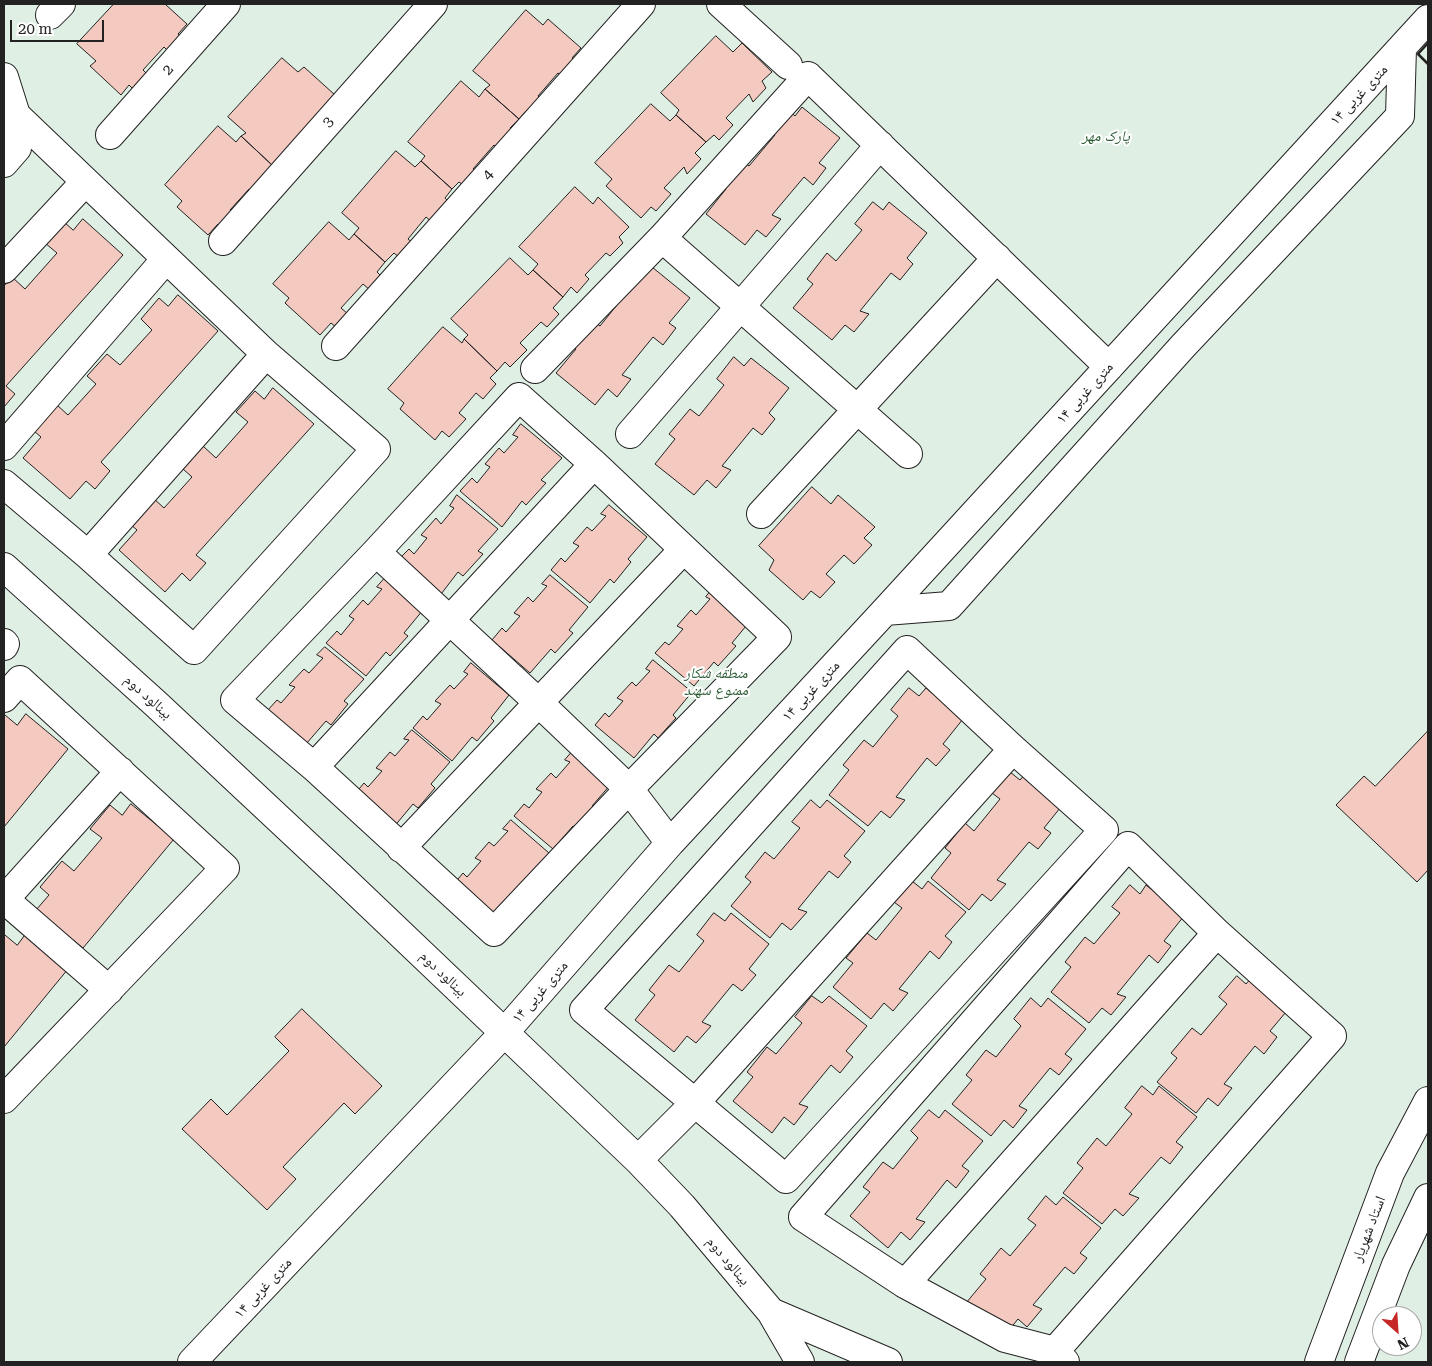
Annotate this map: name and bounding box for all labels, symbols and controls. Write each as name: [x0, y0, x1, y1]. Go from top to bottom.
scale bar: [12, 10, 106, 42]
text: 20 m: [18, 20, 52, 38]
street label: 2: [159, 61, 177, 79]
street label: ۱۴ متری غربی: [1326, 61, 1392, 129]
street label: 3: [319, 113, 337, 131]
park label: پارک مهر: [1082, 128, 1130, 146]
street label: 4: [479, 166, 497, 184]
street label: ۱۴ متری غربی: [1053, 358, 1117, 428]
street label: ۱۴ متری غربی: [778, 657, 844, 725]
park label: منطقه شکار ممنوع سهند: [684, 665, 748, 700]
street label: بینالود دوم: [120, 671, 176, 723]
street label: بینالود دوم: [416, 947, 470, 1001]
street label: ۱۴ متری غربی: [508, 957, 572, 1027]
street label: استاد شهریار: [1348, 1194, 1390, 1264]
street label: بینالود دوم: [702, 1233, 754, 1289]
street label: ۱۴ متری غربی: [230, 1254, 296, 1322]
north arrow: [1372, 1306, 1422, 1356]
text: N: [1395, 1334, 1411, 1353]

